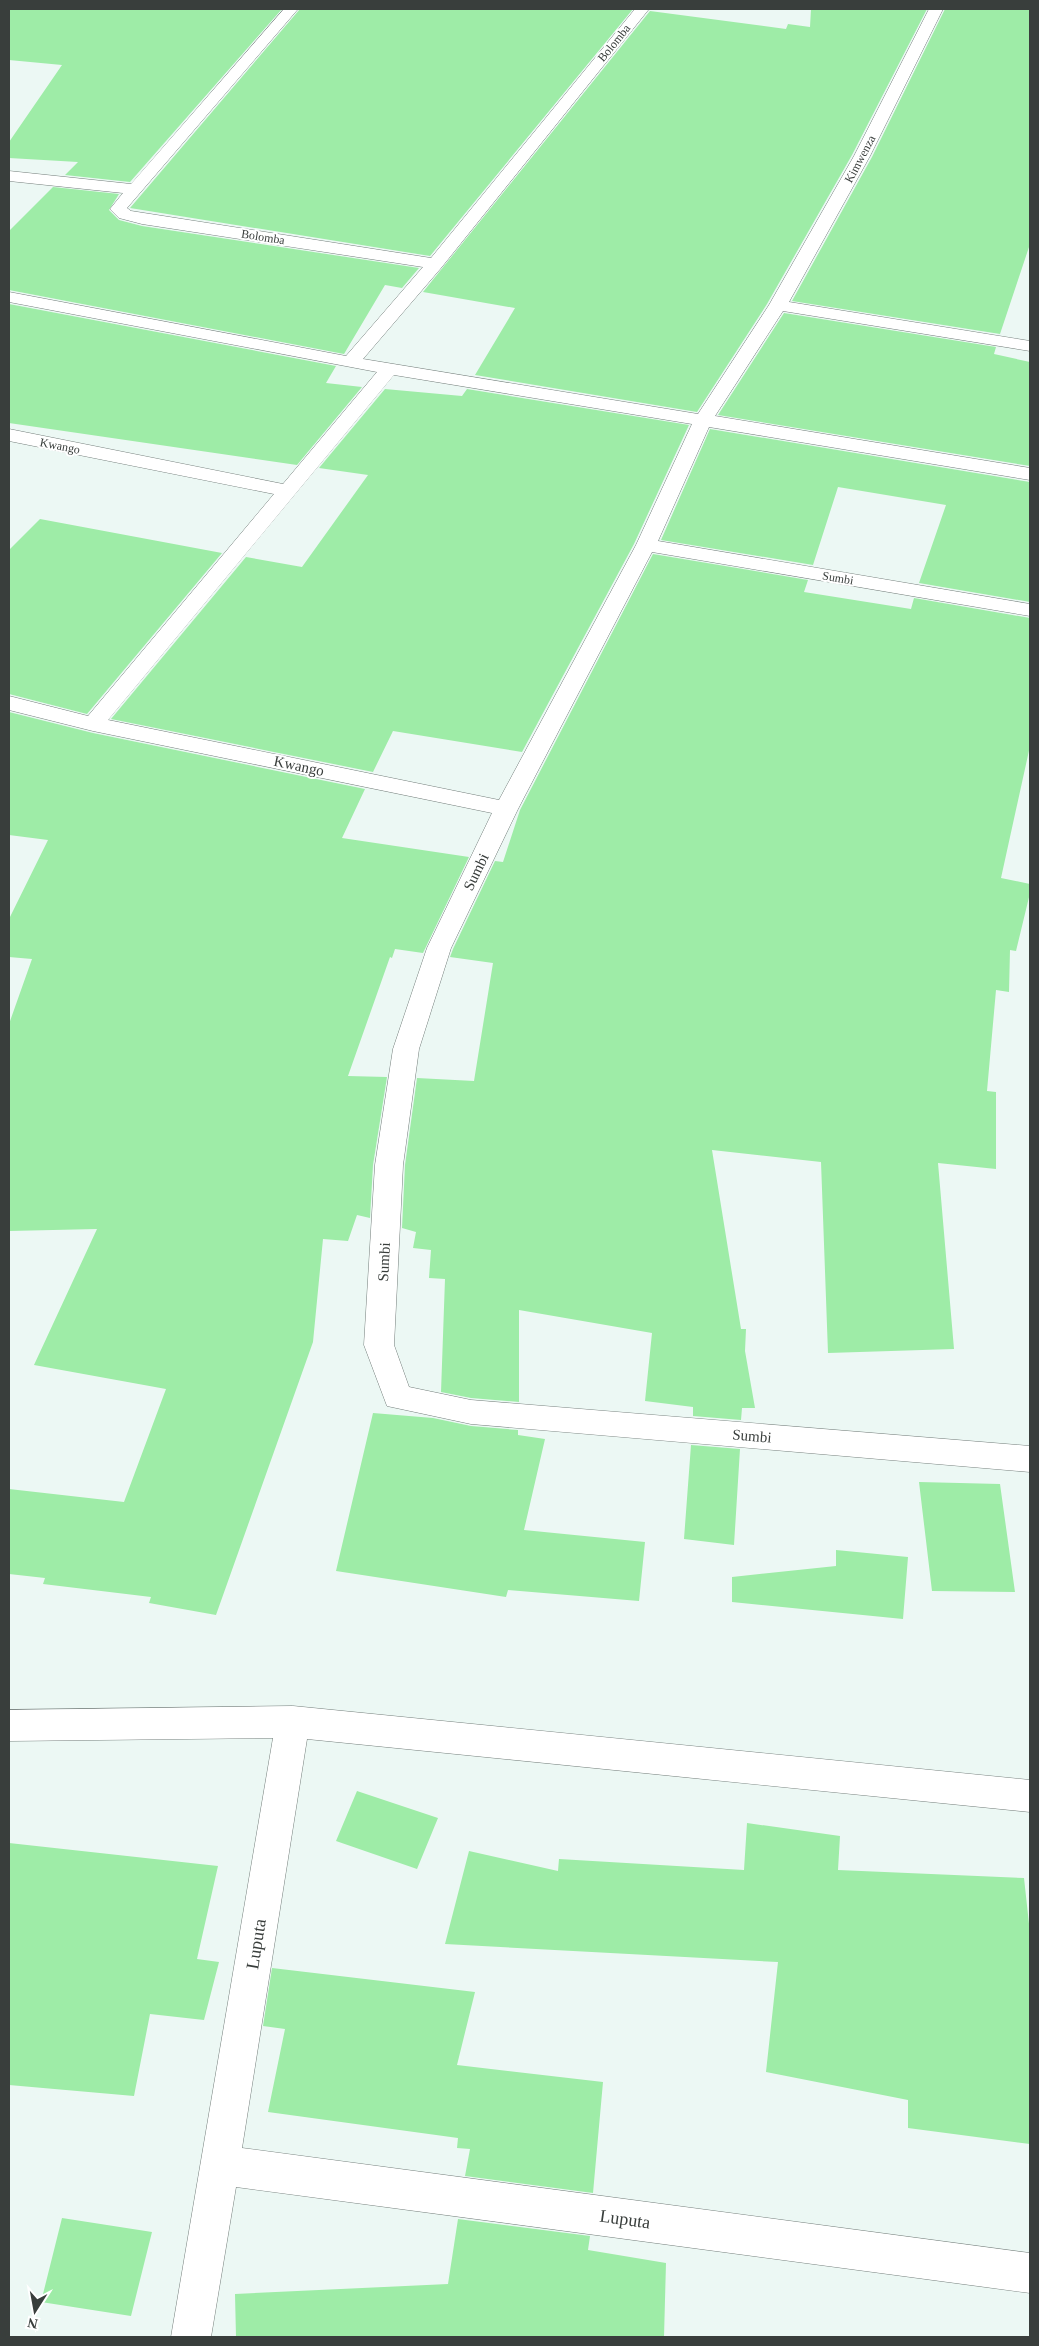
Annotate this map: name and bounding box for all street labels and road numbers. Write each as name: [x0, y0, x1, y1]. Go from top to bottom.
street label: Bolomba: [595, 21, 634, 65]
street label: Kimwenza: [842, 132, 879, 185]
street label: Bolomba: [240, 227, 286, 247]
street label: Kwango: [39, 435, 81, 457]
street label: Sumbi: [821, 568, 855, 588]
street label: Kwango: [272, 753, 326, 779]
street label: Sumbi: [460, 851, 492, 893]
street label: Sumbi: [375, 1242, 393, 1282]
street label: Sumbi: [732, 1426, 772, 1446]
street label: Luputa: [242, 1917, 270, 1971]
street label: Luputa: [598, 2206, 652, 2232]

